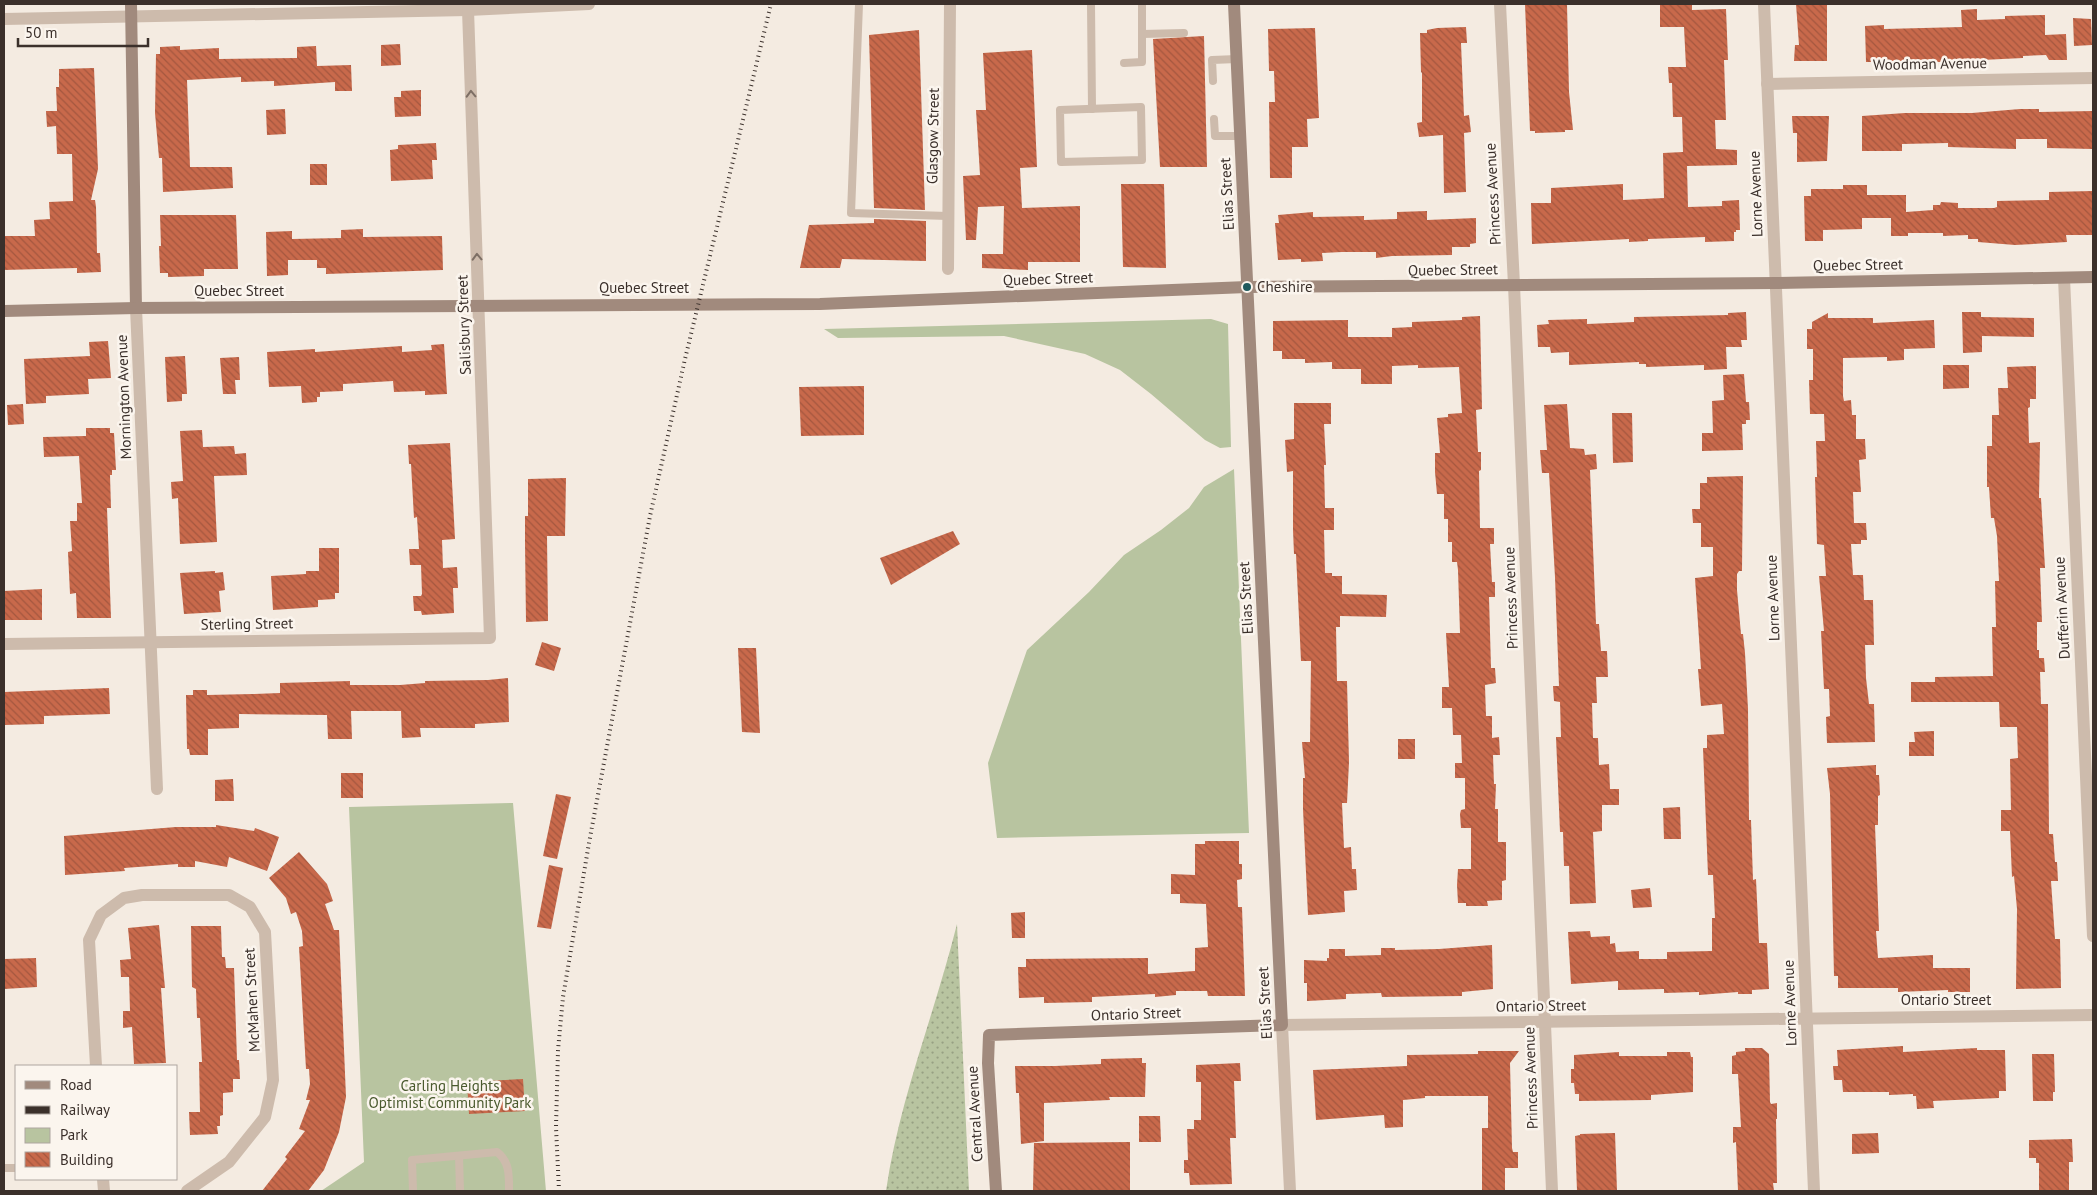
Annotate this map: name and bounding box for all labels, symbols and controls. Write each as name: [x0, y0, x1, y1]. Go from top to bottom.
scale bar: [18, 15, 148, 47]
text: 50 m: [25, 23, 58, 42]
street label: Woodman Avenue: [1873, 53, 1987, 74]
street label: Glasgow Street: [922, 88, 943, 184]
one-way arrow: [466, 90, 477, 98]
street label: Princess Avenue: [1480, 142, 1505, 246]
street label: Lorne Avenue: [1745, 151, 1766, 237]
street label: Elias Street: [1215, 157, 1238, 231]
one-way arrow: [472, 252, 483, 260]
street label: Quebec Street: [1813, 254, 1903, 275]
street label: Quebec Street: [1408, 259, 1498, 280]
street label: Quebec Street: [1003, 267, 1093, 290]
street label: Salisbury Street: [452, 275, 475, 375]
place label: Cheshire: [1257, 277, 1313, 296]
street label: Quebec Street: [599, 278, 689, 297]
street label: Quebec Street: [194, 281, 284, 300]
marker: Cheshire: [1241, 281, 1253, 293]
street label: Mornington Avenue: [112, 334, 135, 460]
street label: Princess Avenue: [1499, 547, 1522, 649]
street label: Lorne Avenue: [1762, 555, 1783, 641]
street label: Dufferin Avenue: [2049, 556, 2074, 660]
street label: Elias Street: [1234, 561, 1257, 635]
street label: Sterling Street: [201, 613, 293, 634]
street label: McMahen Street: [239, 947, 264, 1053]
street label: Lorne Avenue: [1779, 960, 1800, 1046]
street label: Elias Street: [1253, 966, 1276, 1040]
street label: Ontario Street: [1901, 990, 1991, 1009]
street label: Ontario Street: [1496, 995, 1586, 1016]
street label: Ontario Street: [1090, 1002, 1182, 1025]
street label: Princess Avenue: [1519, 1027, 1542, 1129]
legend: [15, 1065, 178, 1180]
street label: Central Avenue: [962, 1065, 987, 1163]
text: Road: [60, 1075, 92, 1094]
park label: Carling Heights Optimist Community Park: [369, 1076, 532, 1112]
text: Railway: [60, 1100, 110, 1119]
text: Park: [60, 1125, 88, 1144]
text: Building: [60, 1150, 114, 1169]

